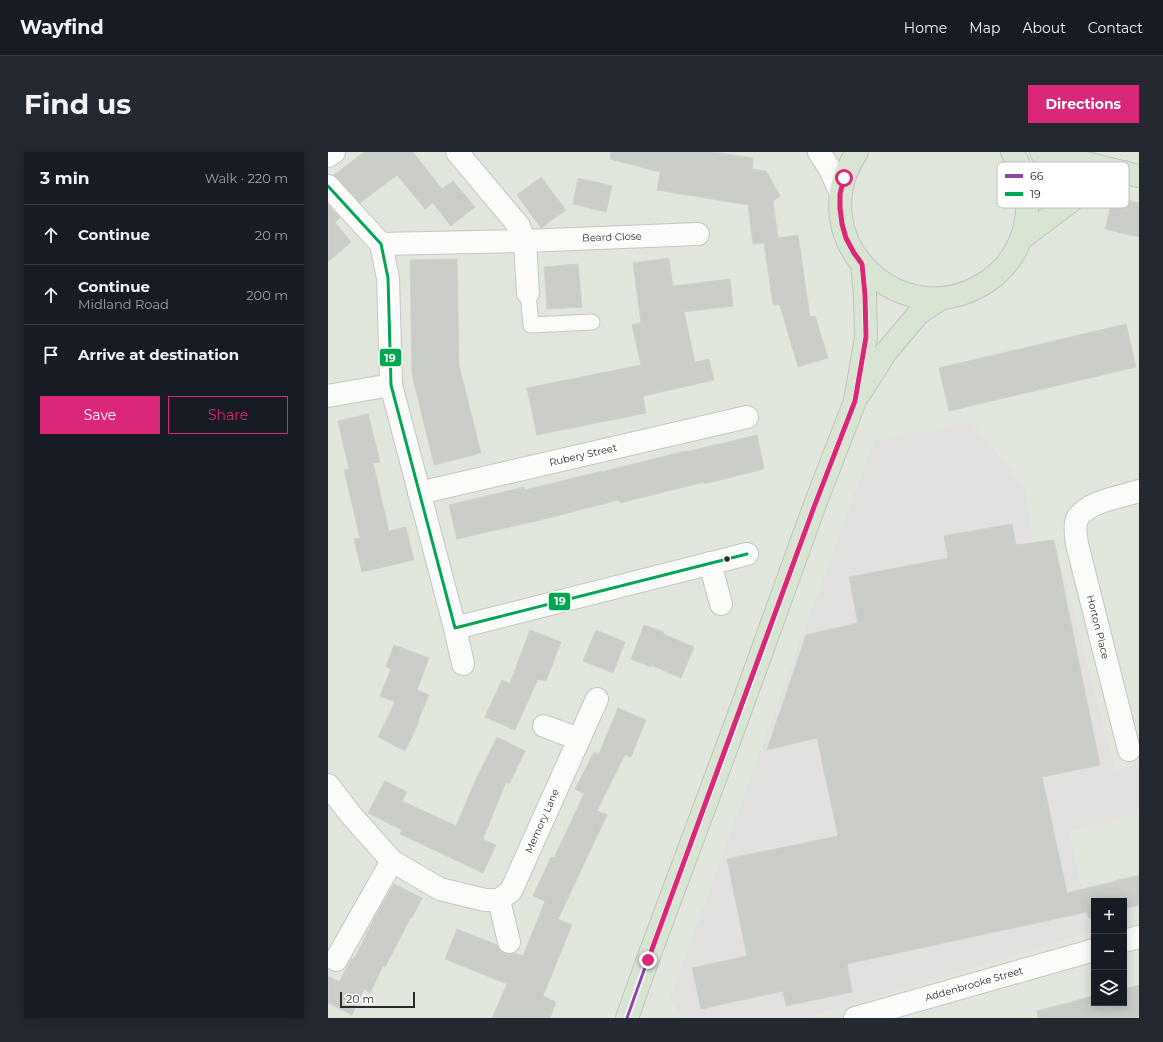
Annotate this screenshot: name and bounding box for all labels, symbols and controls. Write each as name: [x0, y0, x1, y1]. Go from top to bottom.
text: Wayfind: [20, 16, 104, 39]
text: Home: [904, 19, 947, 37]
text: Map: [969, 19, 1000, 37]
text: About: [1022, 19, 1066, 37]
text: Contact: [1088, 19, 1143, 37]
button: Directions: [1028, 85, 1139, 123]
text: Find us: [24, 87, 131, 121]
legend: [997, 162, 1129, 208]
text: 3 min: [40, 168, 90, 188]
route start: [835, 169, 853, 187]
text: 66: [1030, 169, 1044, 183]
text: Walk · 220 m: [205, 170, 288, 186]
text: 19: [1030, 187, 1041, 201]
icon: ahead: [40, 224, 62, 246]
text: Continue: [78, 225, 150, 244]
text: 20 m: [255, 227, 288, 243]
street label: Beard Close: [582, 229, 642, 245]
text: Continue: [78, 277, 150, 296]
icon: ahead: [40, 284, 62, 306]
text: 200 m: [246, 287, 288, 303]
text: Midland Road: [78, 296, 169, 312]
icon: arrive: [40, 344, 62, 366]
text: Arrive at destination: [78, 345, 239, 364]
line badge: 19: [379, 348, 402, 367]
text: 19: [384, 351, 396, 365]
button: Save: [40, 396, 160, 434]
button: Share: [168, 396, 288, 434]
street label: Rubery Street: [548, 441, 618, 469]
unlabelled marker: [722, 554, 732, 564]
line badge: 19: [548, 592, 571, 611]
text: 19: [554, 594, 566, 608]
street label: Horton Place: [1084, 594, 1112, 660]
street label: Memory Lane: [522, 787, 562, 855]
map controls: [1091, 898, 1127, 1006]
button: +: [1091, 898, 1127, 934]
button: −: [1091, 934, 1127, 970]
route end: [639, 951, 657, 969]
street label: Addenbrooke Street: [923, 964, 1025, 1004]
button: layers: [1091, 970, 1127, 1006]
scale bar: [340, 990, 415, 1009]
text: 20 m: [346, 992, 374, 1006]

